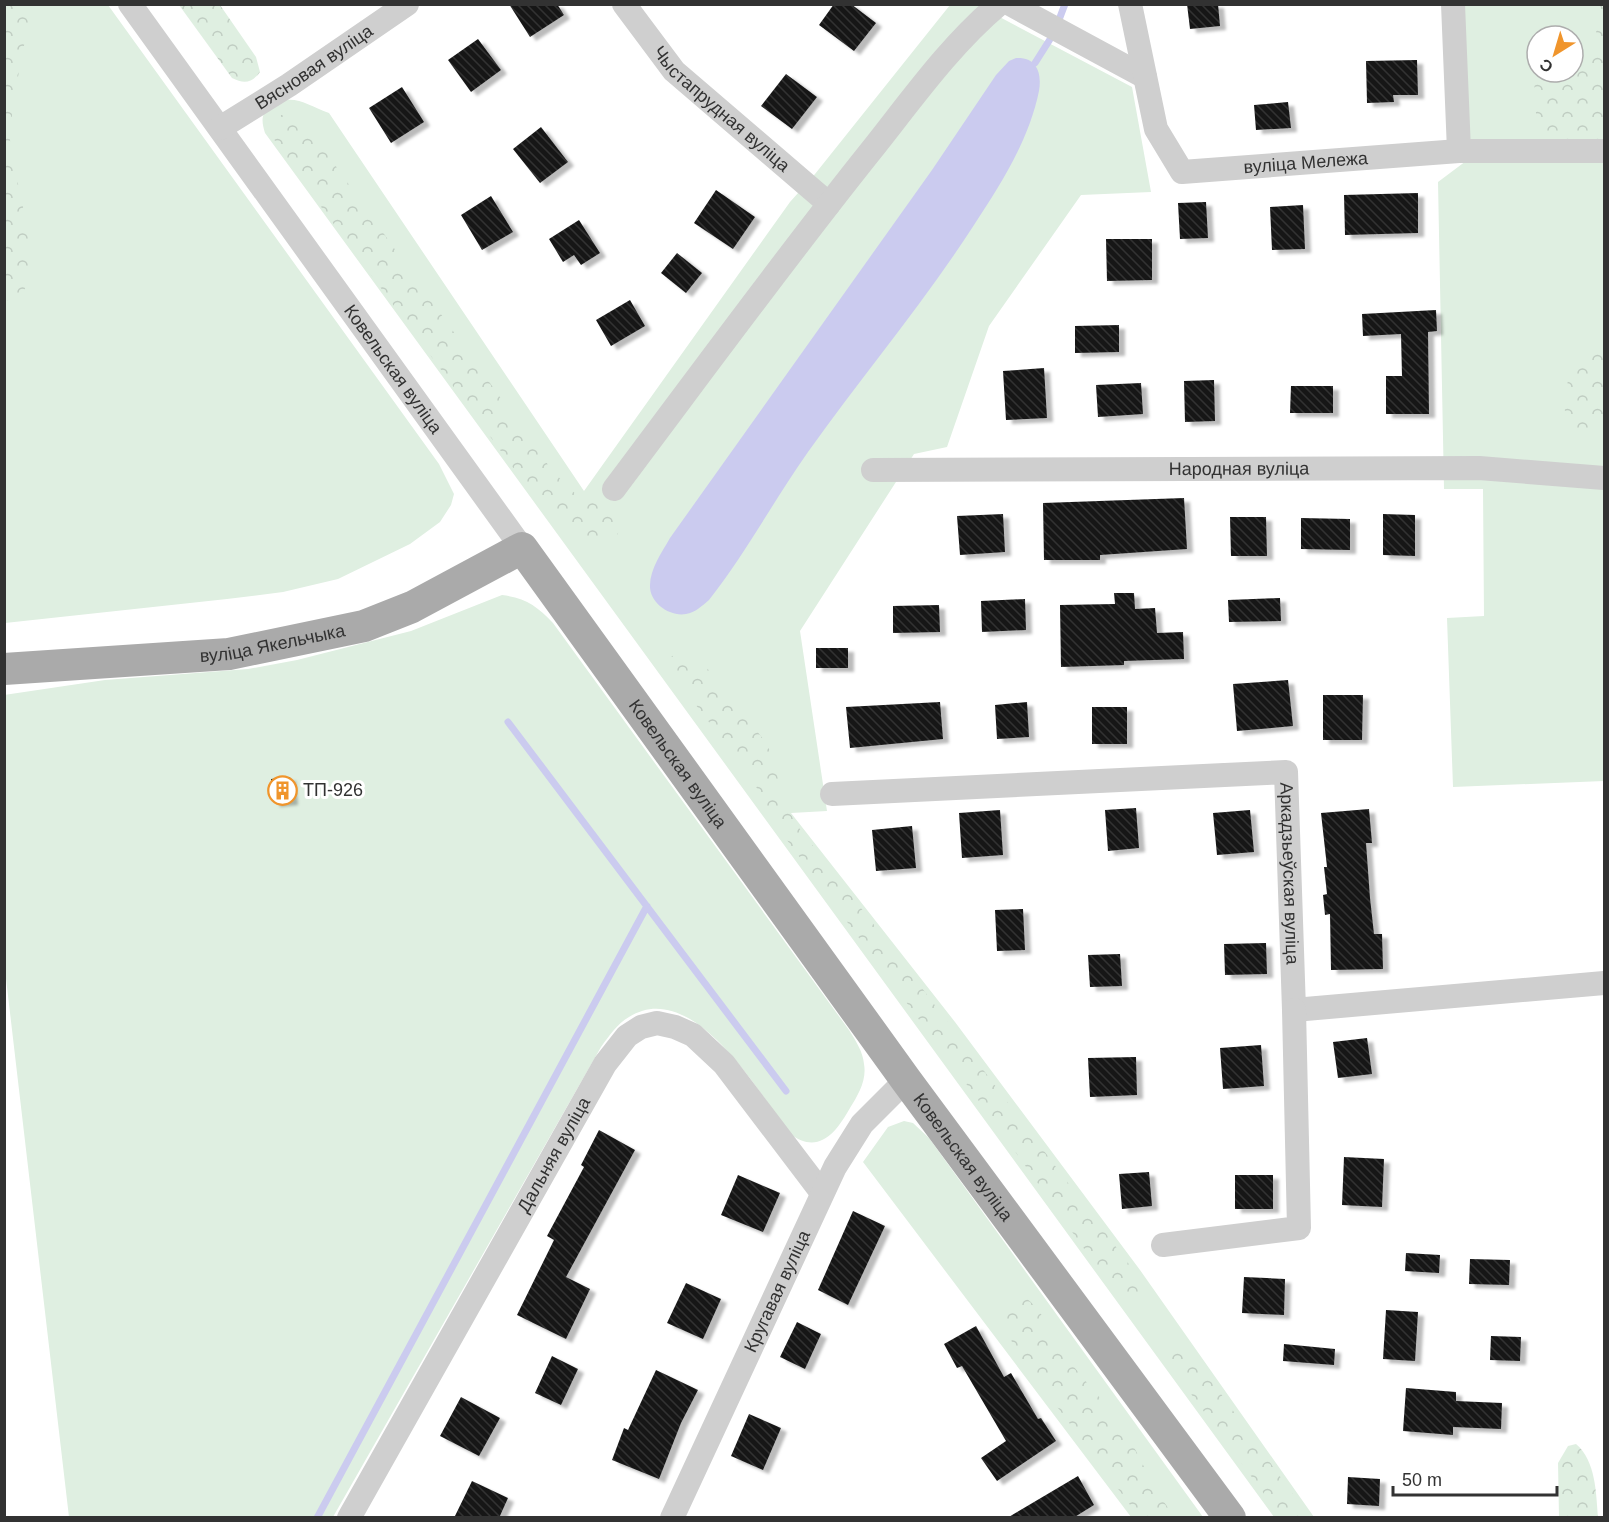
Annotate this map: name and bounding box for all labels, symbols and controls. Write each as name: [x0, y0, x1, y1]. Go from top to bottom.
street label: Вясновая вуліца: [251, 20, 377, 114]
north arrow: [1525, 24, 1585, 84]
street label: Чыстапрудная вуліца: [649, 42, 795, 176]
text: С: [1536, 55, 1556, 76]
street label: вуліца Мележа: [1243, 148, 1370, 177]
street label: Ковельская вуліца: [340, 301, 447, 438]
street label: Народная вуліца: [1169, 459, 1310, 479]
street label: вуліца Якельчыка: [199, 620, 348, 666]
street label: Ковельская вуліца: [625, 696, 732, 833]
building icon: ТП-926: [266, 774, 298, 806]
place label: ТП-926: [303, 780, 363, 800]
street label: Аркадзьеўская вуліца: [1276, 782, 1302, 966]
street label: Ковельская вуліца: [909, 1089, 1018, 1226]
street label: Дальняя вуліца: [513, 1093, 595, 1216]
street label: Кругавая вуліца: [740, 1226, 815, 1355]
scale bar: [1393, 1459, 1556, 1497]
text: 50 m: [1402, 1470, 1442, 1490]

